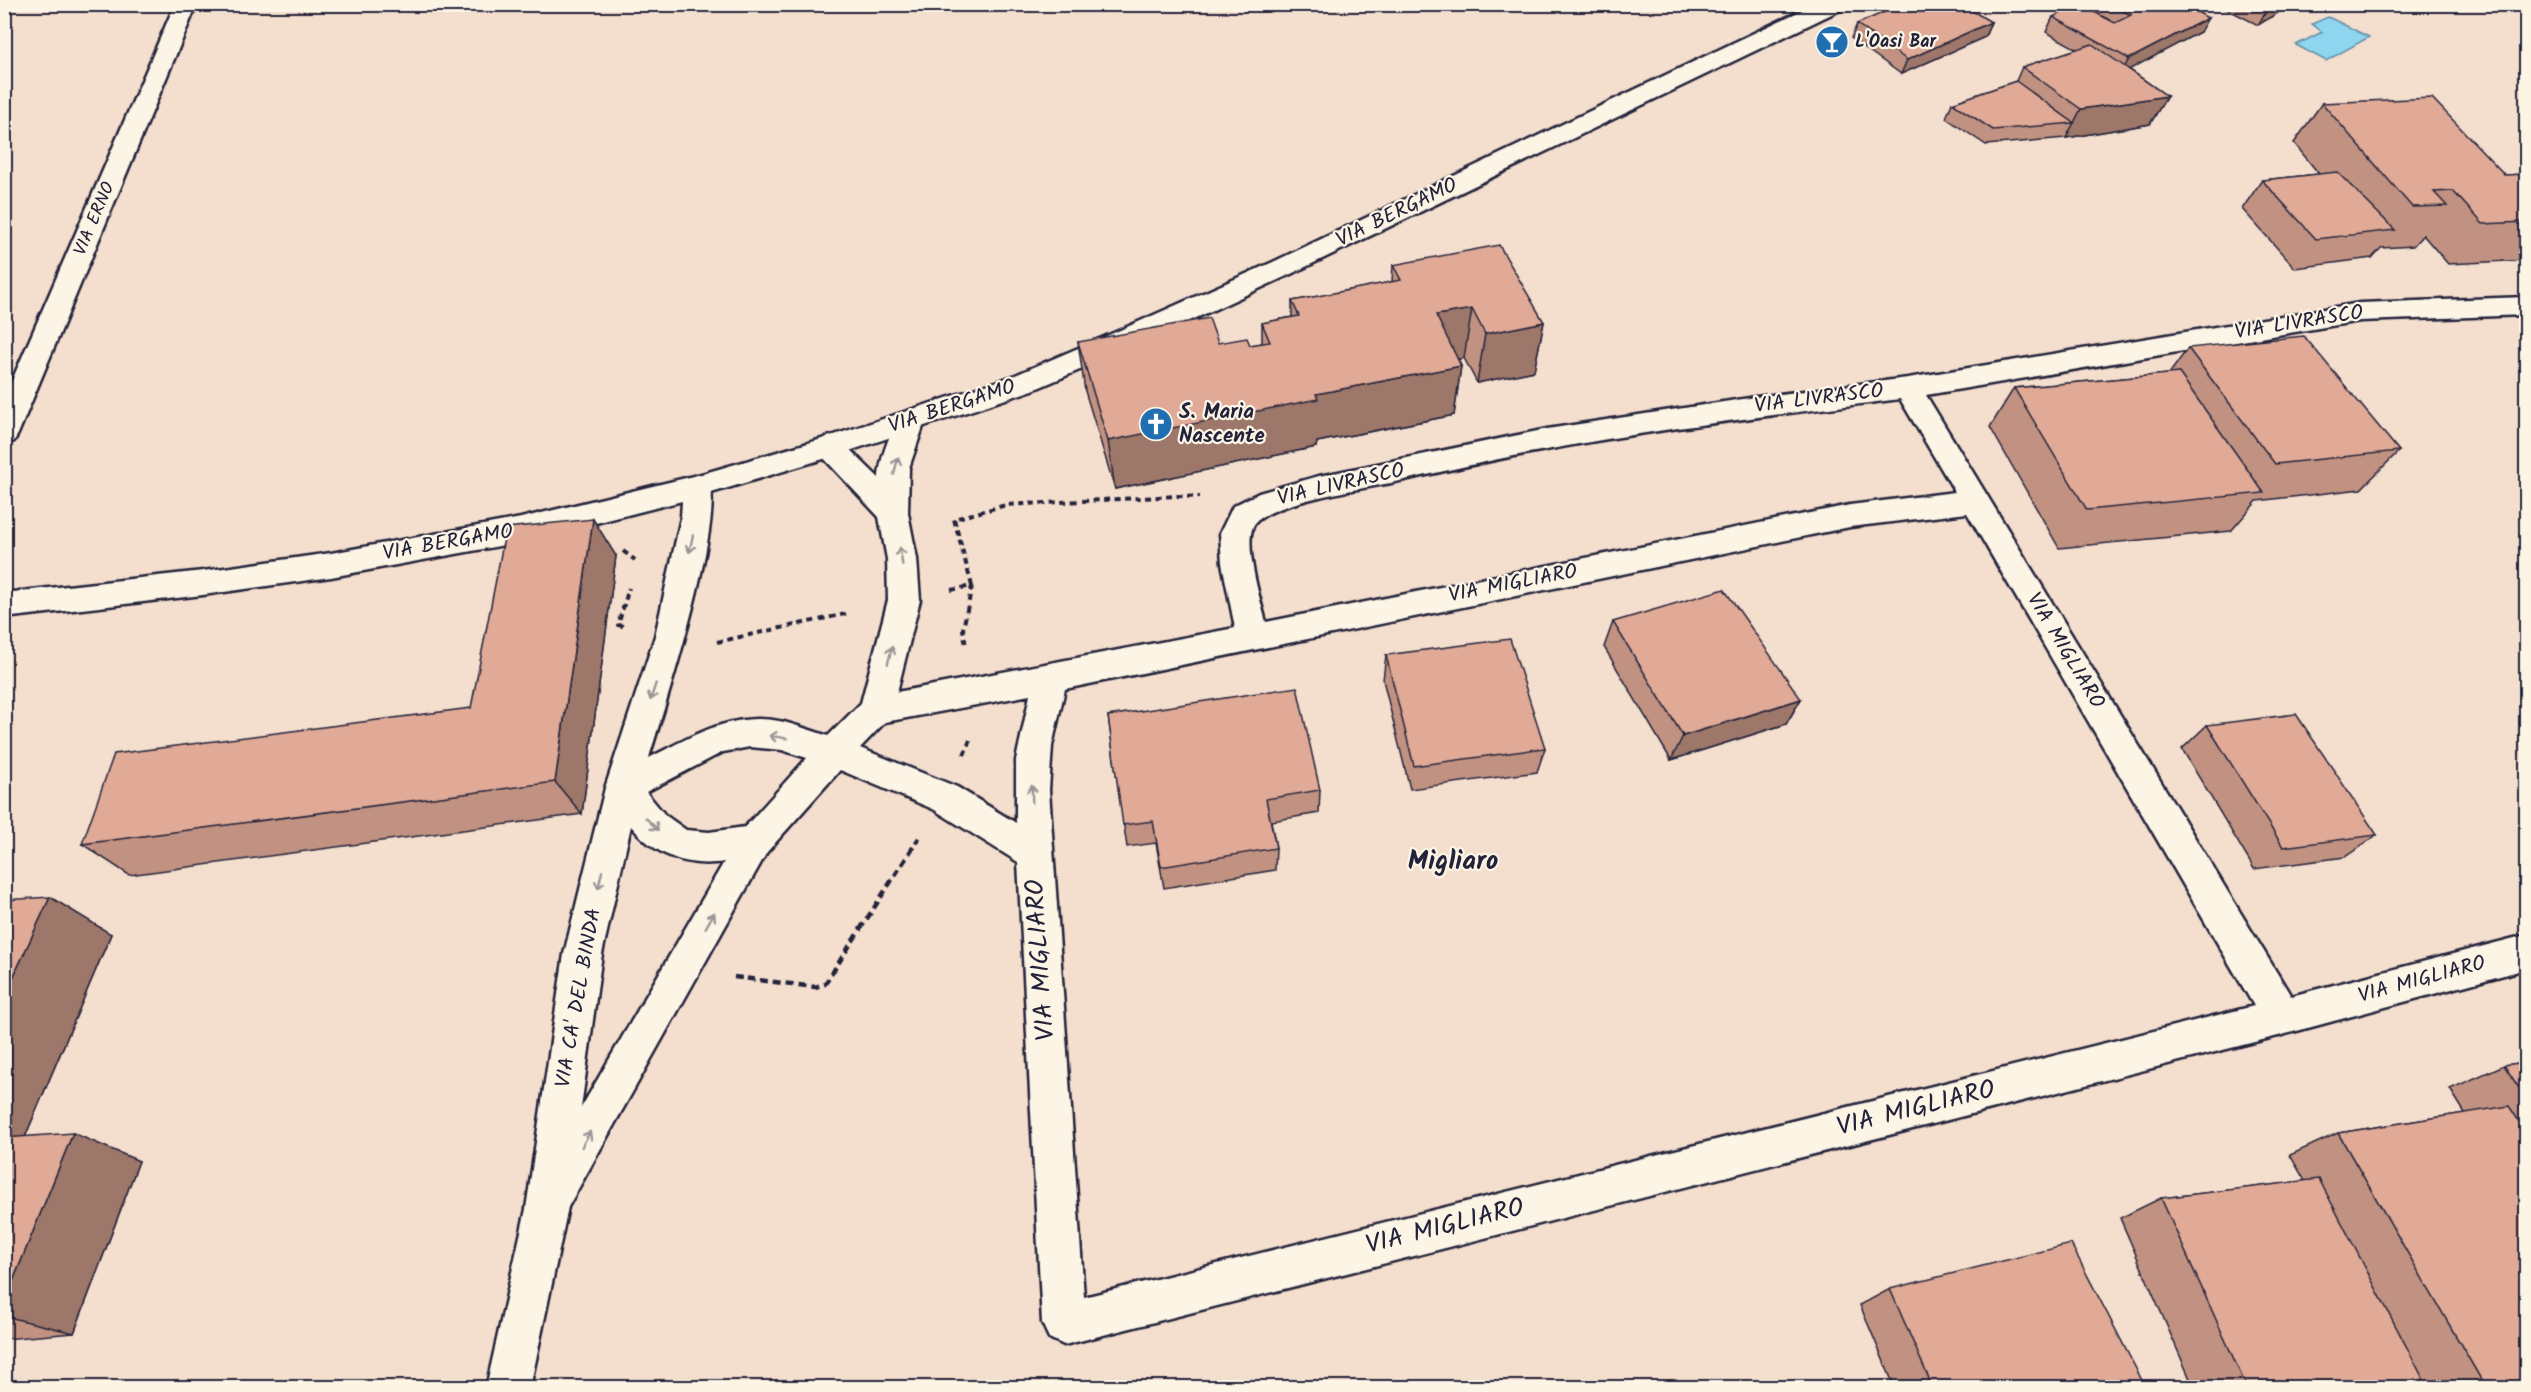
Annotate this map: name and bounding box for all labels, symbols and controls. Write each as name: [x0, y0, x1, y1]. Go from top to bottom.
bar icon: L'Oasi Bar: [1814, 24, 1850, 60]
place label: L'Oasi Bar: [1855, 28, 1938, 57]
street label: VIA BERGAMO: [1331, 169, 1464, 257]
street label: VIA ERNO: [66, 178, 124, 260]
street label: VIA LIVRASCO: [2232, 297, 2366, 349]
street label: VIA BERGAMO: [884, 371, 1020, 443]
street label: VIA LIVRASCO: [1753, 375, 1885, 423]
place label: S. Maria Nascente: [1179, 396, 1265, 453]
church icon: S. Maria Nascente: [1138, 406, 1174, 442]
street label: VIA LIVRASCO: [1274, 454, 1408, 516]
one-way arrow: [891, 457, 903, 476]
street label: VIA BERGAMO: [380, 515, 516, 571]
one-way arrow: [684, 534, 696, 553]
one-way arrow: [895, 547, 906, 567]
street label: VIA MIGLIARO: [1446, 555, 1580, 613]
street label: VIA MIGLIARO: [2017, 586, 2113, 716]
one-way arrow: [885, 646, 897, 665]
one-way arrow: [647, 682, 658, 701]
one-way arrow: [768, 731, 788, 742]
one-way arrow: [1027, 785, 1038, 805]
one-way arrow: [644, 817, 659, 832]
district label: Migliaro: [1408, 840, 1498, 883]
one-way arrow: [594, 870, 606, 889]
street label: VIA MIGLIARO: [1014, 878, 1068, 1042]
street label: VIA CA' DEL BINDA: [547, 906, 611, 1090]
one-way arrow: [704, 912, 716, 929]
street label: VIA MIGLIARO: [2355, 947, 2489, 1013]
street label: VIA MIGLIARO: [1832, 1069, 2000, 1149]
one-way arrow: [580, 1131, 592, 1148]
street label: VIA MIGLIARO: [1361, 1187, 1529, 1267]

